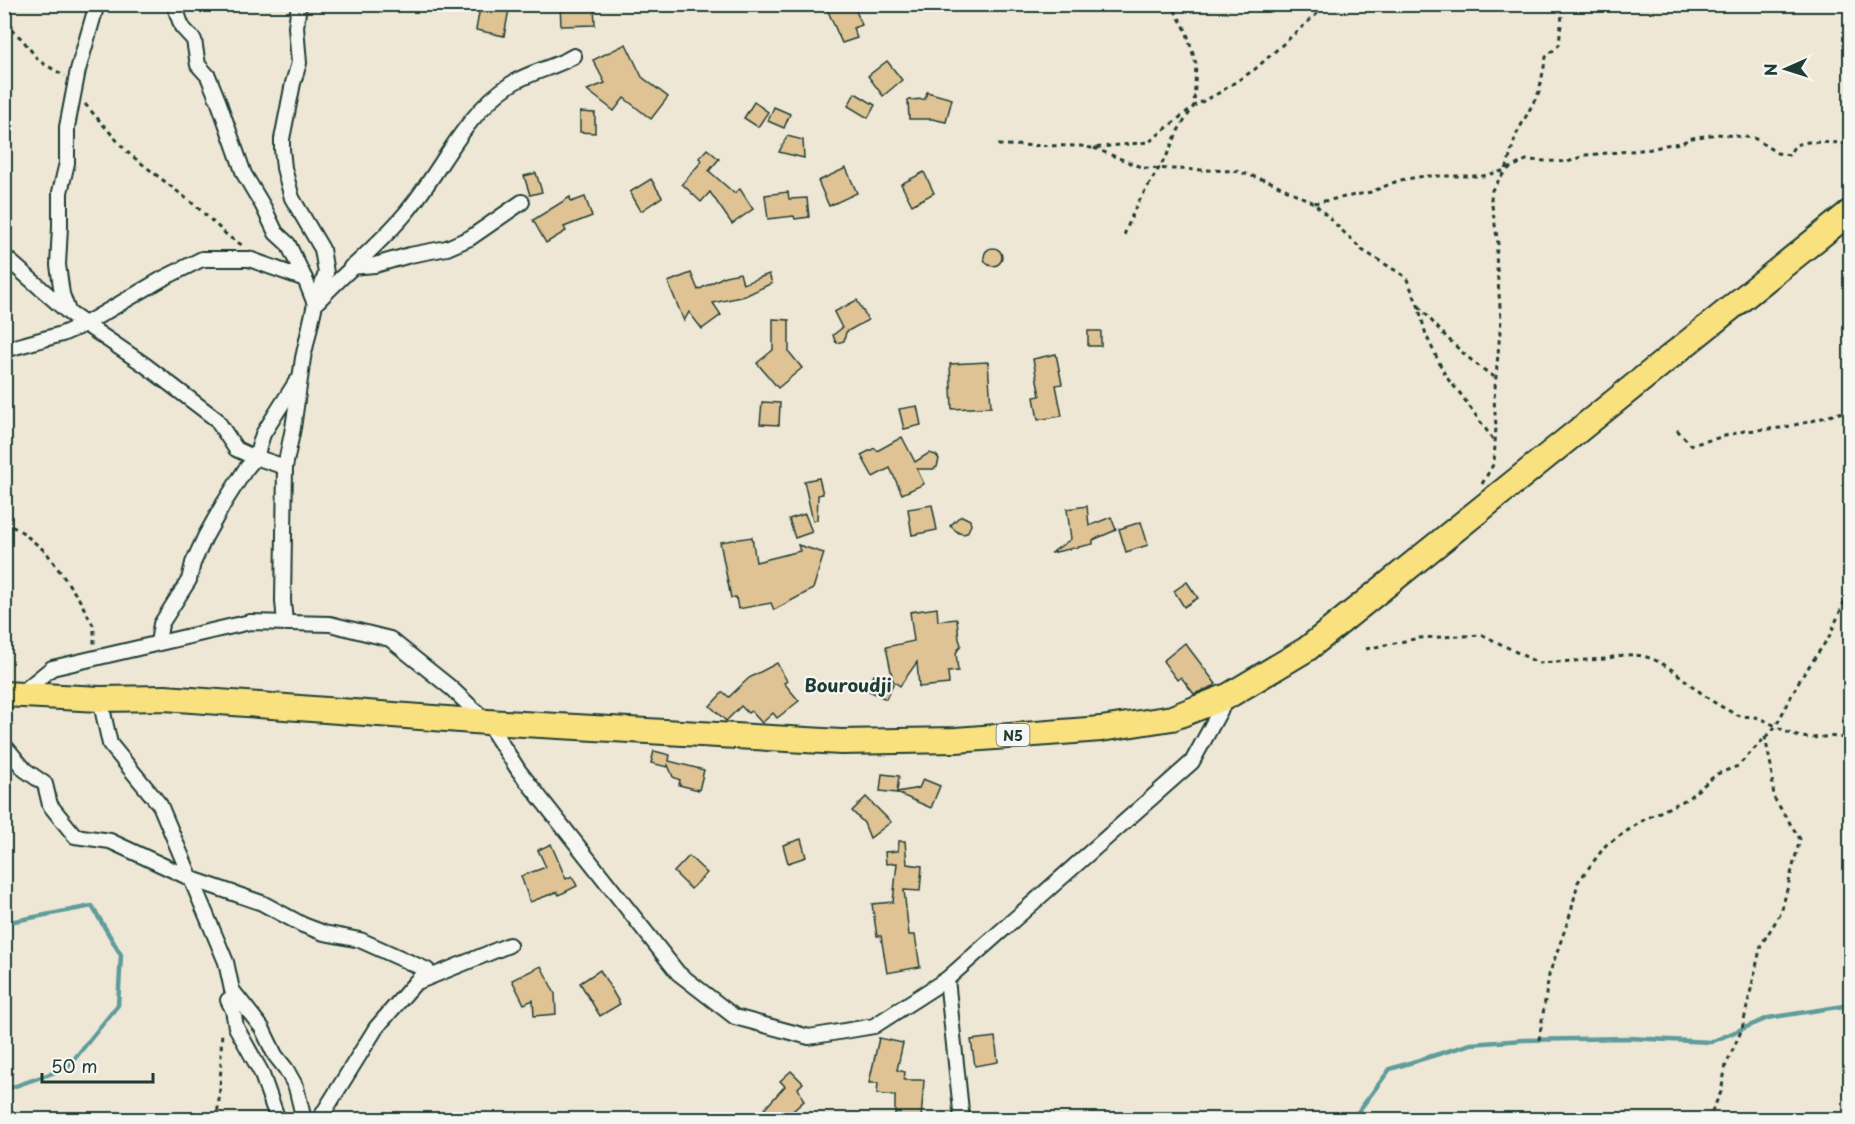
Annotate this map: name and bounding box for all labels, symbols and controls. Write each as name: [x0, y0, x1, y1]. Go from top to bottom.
north arrow: [1756, 39, 1816, 99]
text: N: [1758, 63, 1782, 77]
district label: Bouroudji: [804, 671, 892, 698]
road number: N5: [996, 724, 1030, 746]
scale bar: [42, 1046, 153, 1084]
text: 50 m: [51, 1052, 98, 1079]

